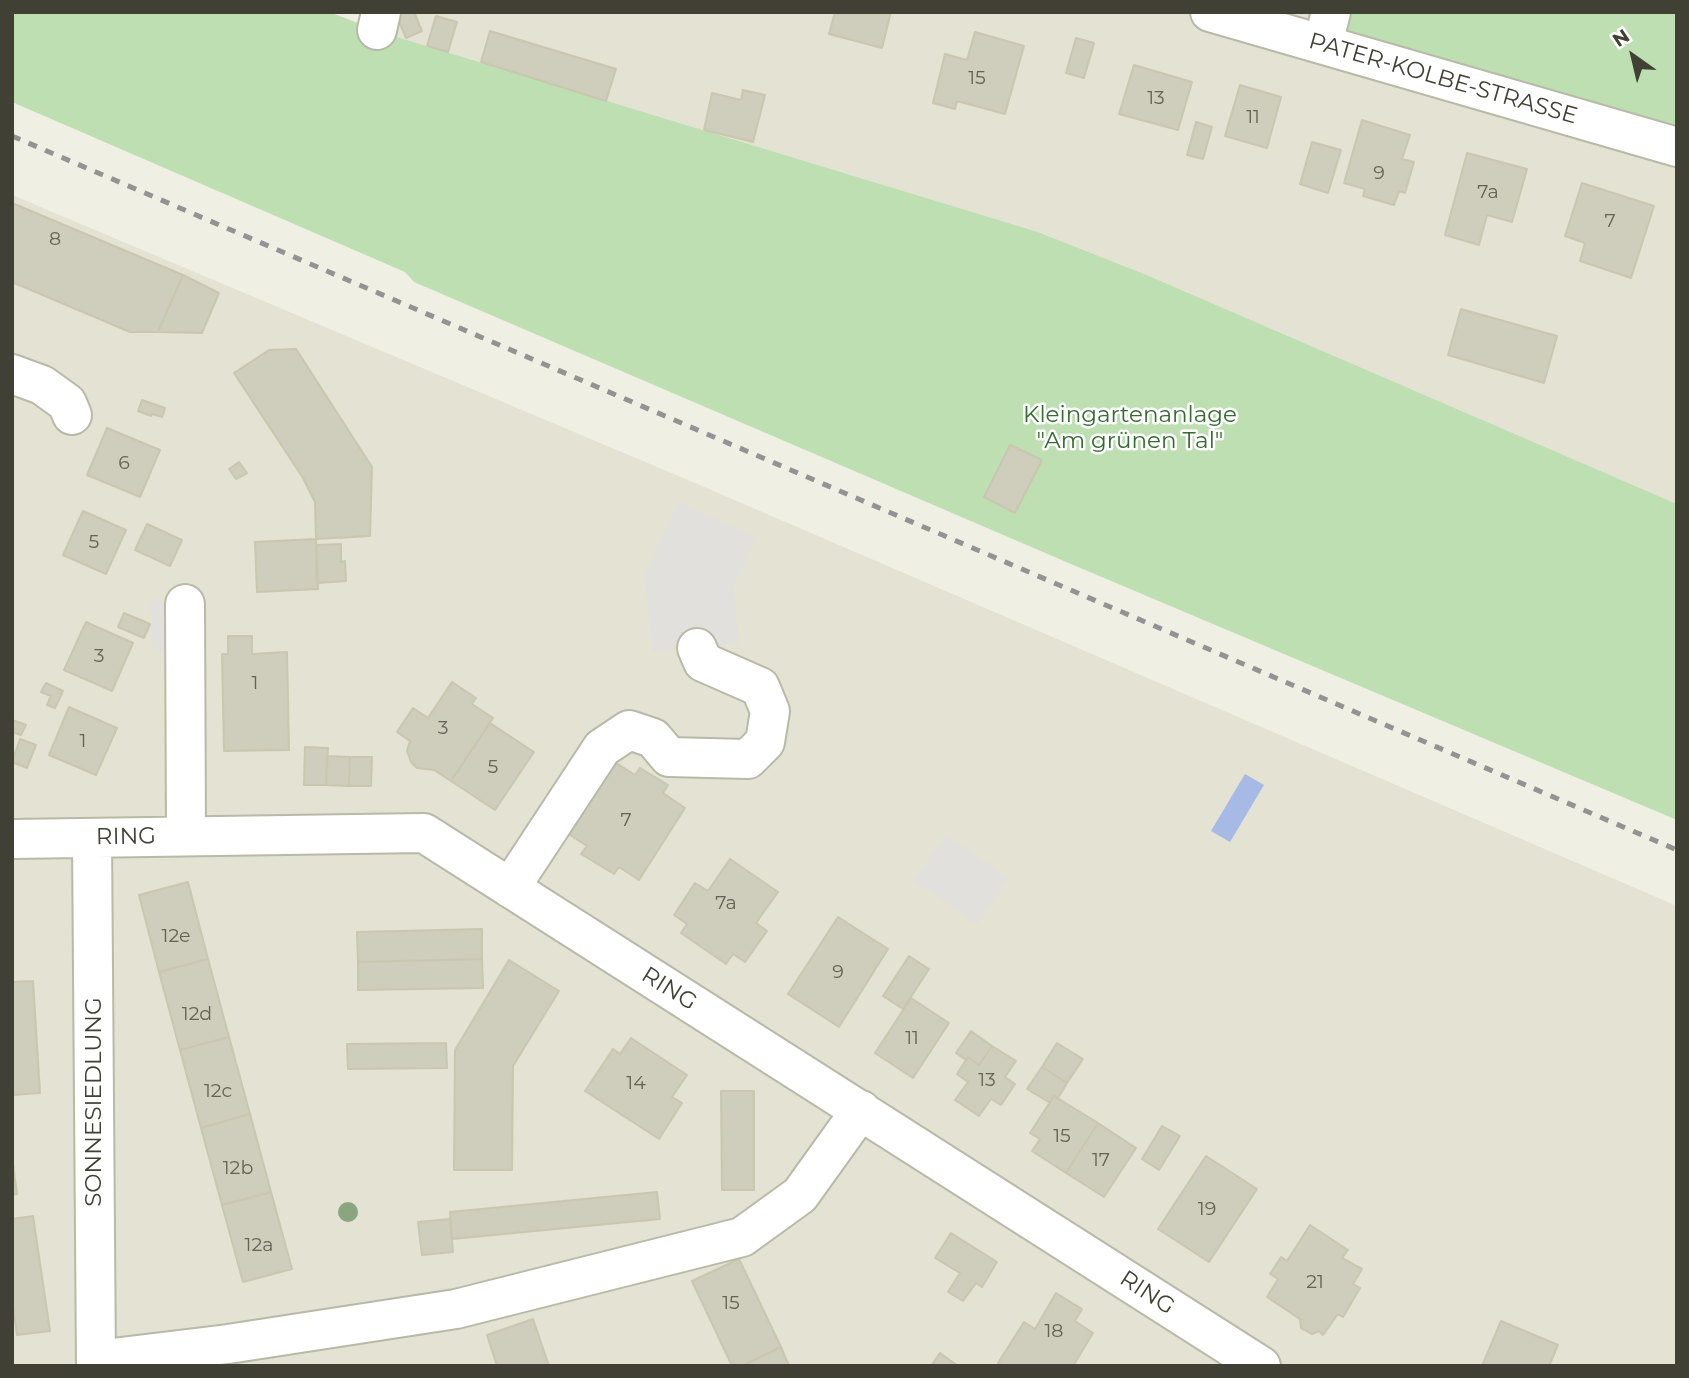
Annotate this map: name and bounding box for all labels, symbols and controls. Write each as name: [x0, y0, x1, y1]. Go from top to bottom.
north arrow: [1598, 21, 1668, 91]
text: N: [1608, 24, 1634, 52]
street label: PATER-KOLBE-STRASSE: [1306, 27, 1580, 131]
house number: 15: [968, 67, 986, 89]
house number: 13: [1147, 87, 1165, 109]
house number: 11: [1246, 106, 1260, 128]
house number: 9: [1373, 162, 1385, 184]
house number: 7a: [1477, 181, 1499, 203]
house number: 7: [1604, 210, 1616, 232]
house number: 8: [49, 228, 61, 250]
park label: Kleingartenanlage "Am grünen Tal": [1023, 401, 1237, 455]
house number: 6: [118, 452, 130, 474]
house number: 5: [89, 531, 99, 553]
house number: 3: [94, 645, 104, 667]
house number: 1: [252, 672, 258, 694]
house number: 3: [438, 717, 448, 739]
house number: 1: [80, 730, 86, 752]
house number: 5: [488, 756, 498, 778]
house number: 7: [620, 809, 632, 831]
street label: RING: [96, 823, 156, 851]
house number: 7a: [715, 892, 737, 914]
house number: 12e: [162, 925, 190, 947]
street label: RING: [636, 961, 702, 1017]
house number: 9: [832, 961, 844, 983]
street label: SONNESIEDLUNG: [80, 997, 108, 1207]
house number: 12d: [182, 1003, 212, 1025]
house number: 11: [905, 1027, 919, 1049]
house number: 13: [978, 1069, 996, 1091]
house number: 14: [626, 1072, 646, 1094]
house number: 12c: [204, 1080, 232, 1102]
house number: 15: [1053, 1125, 1071, 1147]
house number: 17: [1092, 1149, 1110, 1171]
house number: 12b: [223, 1157, 253, 1179]
house number: 19: [1198, 1198, 1216, 1220]
house number: 12a: [245, 1234, 273, 1256]
street label: RING: [1114, 1265, 1180, 1321]
house number: 21: [1306, 1271, 1324, 1293]
house number: 15: [722, 1292, 740, 1314]
house number: 18: [1045, 1320, 1063, 1342]

